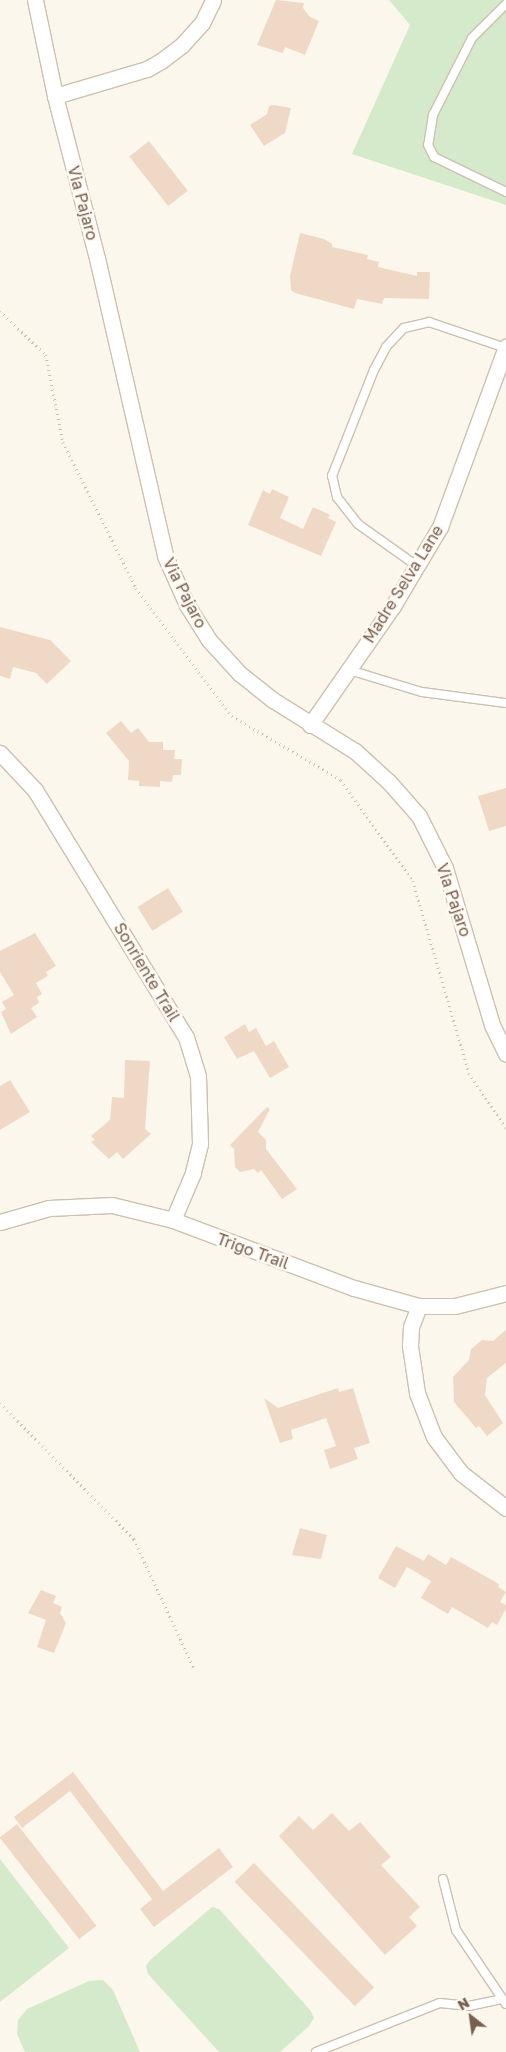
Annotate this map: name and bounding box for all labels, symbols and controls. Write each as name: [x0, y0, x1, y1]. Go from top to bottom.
street label: Via Pajaro: [64, 164, 102, 242]
street label: Madre Selva Lane: [359, 522, 447, 646]
street label: Via Pajaro: [159, 555, 211, 631]
street label: Via Pajaro: [432, 861, 476, 939]
street label: Sonriente Trail: [110, 919, 184, 1025]
street label: Trigo Trail: [214, 1229, 292, 1273]
north arrow: [446, 1992, 496, 2042]
text: N: [454, 1994, 472, 2014]

